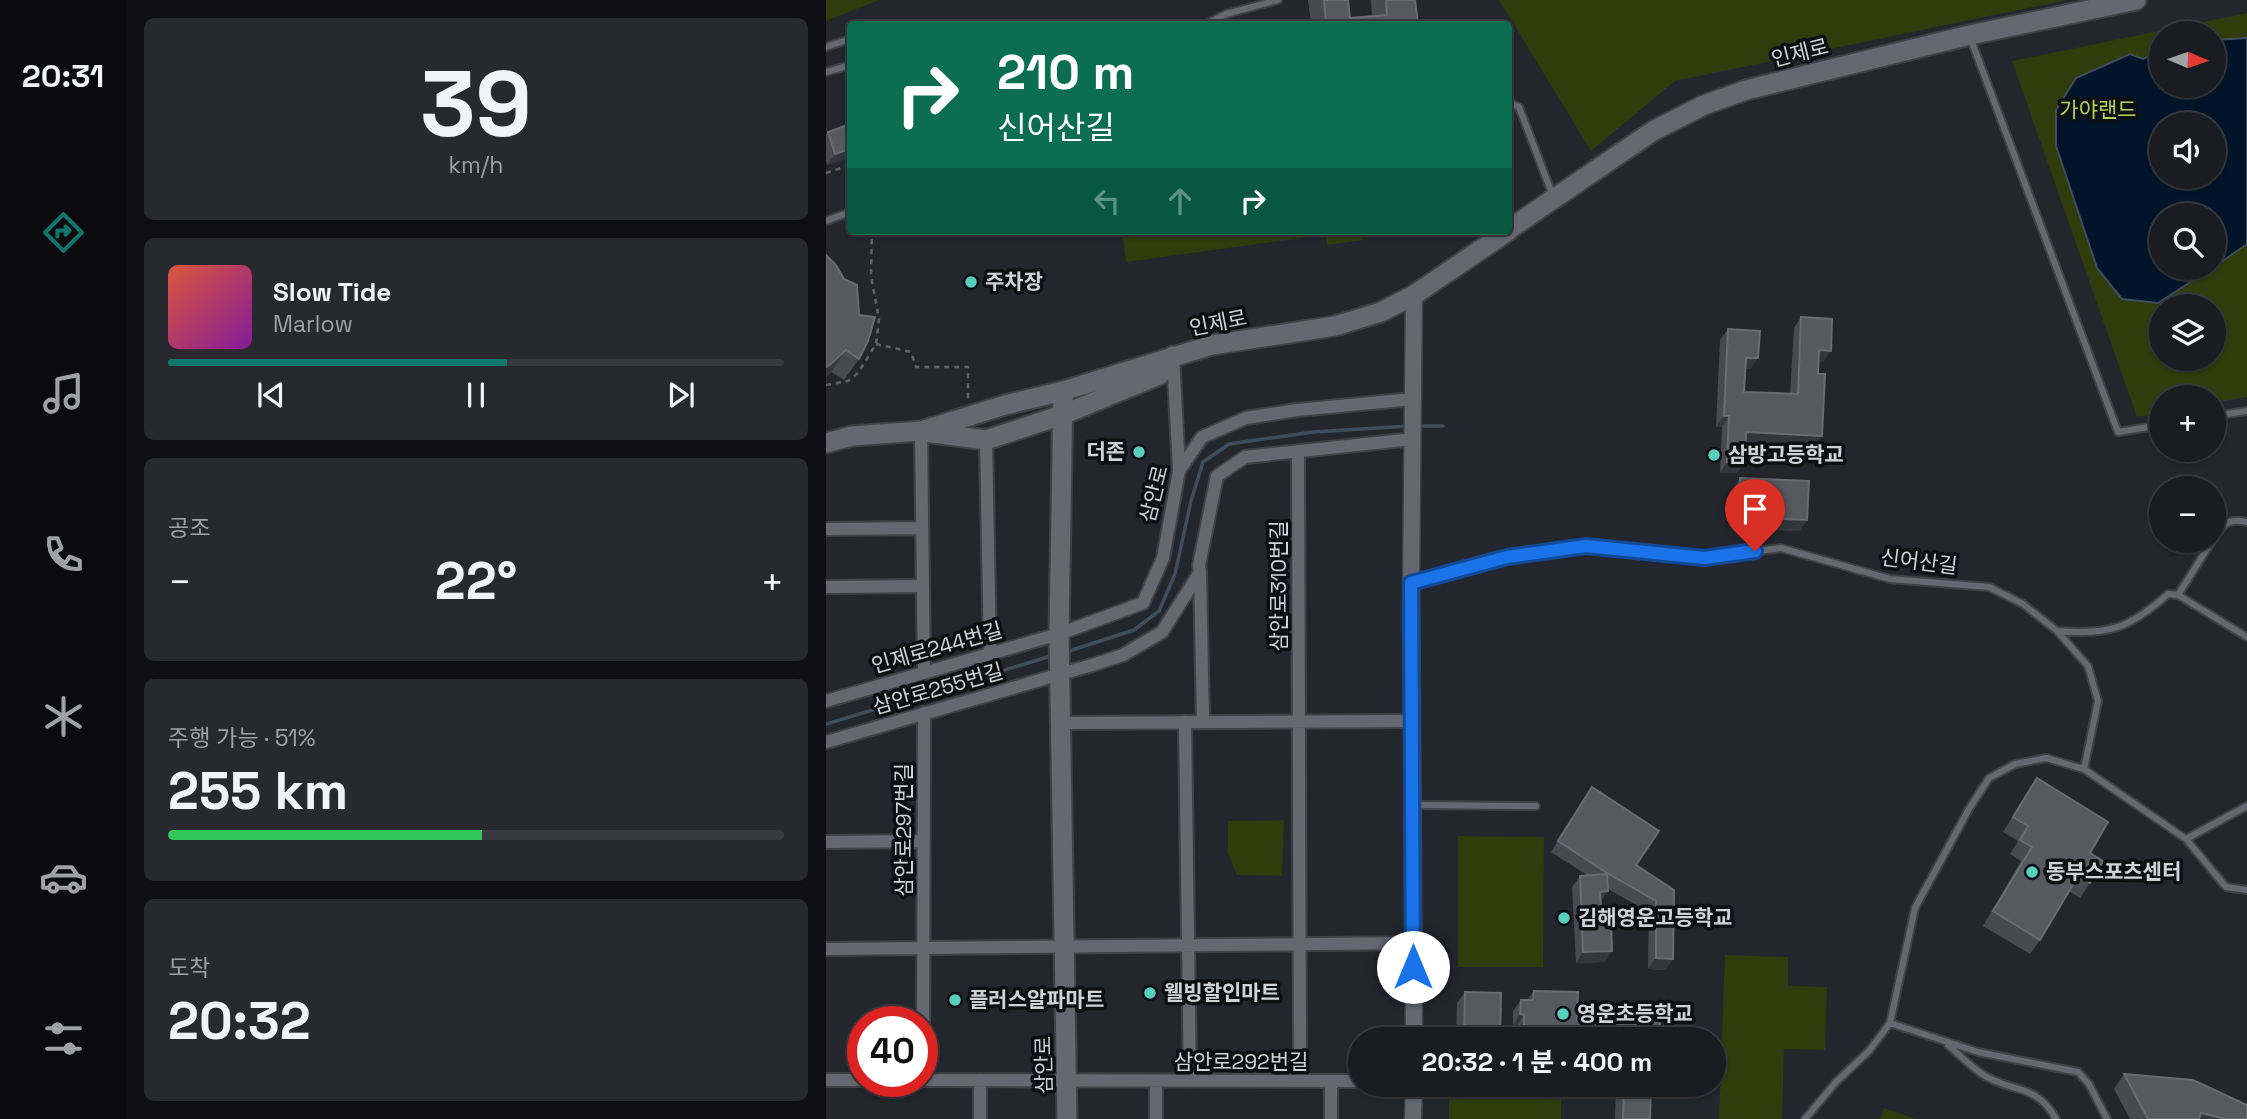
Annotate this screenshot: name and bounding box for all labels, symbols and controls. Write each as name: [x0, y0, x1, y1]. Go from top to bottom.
north arrow: [2149, 21, 2226, 98]
map controls: [2149, 21, 2226, 553]
street label: 인제로: [1768, 32, 1831, 73]
text: 210 m: [997, 41, 1134, 103]
text: 39: [420, 46, 532, 163]
icon: right: [882, 49, 973, 140]
text: 20:31: [22, 56, 104, 96]
park label: 가야랜드: [2059, 96, 2137, 123]
text: 신어산길: [997, 108, 1115, 148]
button: sound: [2149, 112, 2226, 189]
text: km/h: [449, 150, 503, 180]
icon: left: [1088, 182, 1126, 220]
icon: ahead: [1161, 182, 1199, 220]
icon: right: [1234, 182, 1272, 220]
button: search: [2149, 203, 2226, 280]
icon: directions: [39, 208, 88, 257]
place label: 주차장: [985, 268, 1043, 295]
marker: 주차장: [963, 274, 979, 290]
text: Slow Tide: [273, 275, 391, 309]
button: layers: [2149, 294, 2226, 371]
street label: 인제로: [1187, 304, 1249, 341]
text: Marlow: [273, 309, 353, 339]
icon: music: [39, 369, 88, 418]
icon: previous: [252, 376, 290, 414]
icon: pause: [457, 376, 495, 414]
icon: next: [662, 376, 700, 414]
button: +: [2149, 385, 2226, 462]
place label: 더존: [1086, 438, 1125, 465]
place label: 삼방고등학교: [1728, 441, 1844, 468]
marker: 더존: [1131, 444, 1147, 460]
marker: 삼방고등학교: [1706, 447, 1722, 463]
street label: 삼안로: [1133, 462, 1174, 525]
button: −: [2149, 476, 2226, 553]
pin: [1725, 479, 1785, 551]
icon: arrive: [1736, 490, 1774, 528]
text: 공조: [168, 513, 210, 543]
street label: 삼안로310번길: [1265, 520, 1292, 652]
icon: phone: [39, 530, 88, 579]
street label: 신어산길: [1879, 543, 1959, 580]
text: 22°: [435, 548, 517, 614]
text: −: [168, 558, 192, 606]
text: +: [760, 558, 784, 606]
street label: 인제로244번길: [868, 616, 1005, 679]
street label: 삼안로255번길: [870, 657, 1006, 720]
icon: climate: [39, 692, 88, 741]
text: 주행 가능 · 51%: [168, 723, 316, 753]
text: 255 km: [168, 758, 348, 824]
street label: 삼안로297번길: [890, 763, 917, 897]
icon: car: [39, 853, 88, 902]
place label: 동부스포츠센터: [2046, 858, 2181, 885]
marker: 동부스포츠센터: [2024, 864, 2040, 880]
place label: 김해영운고등학교: [1578, 904, 1733, 931]
marker: 김해영운고등학교: [1556, 910, 1572, 926]
position arrow: [1376, 930, 1450, 1004]
text: 도착: [168, 953, 210, 983]
place label: 웰빙할인마트: [1164, 979, 1280, 1006]
marker: 웰빙할인마트: [1142, 985, 1158, 1001]
place label: 플러스알파마트: [969, 986, 1104, 1013]
text: 20:32: [168, 988, 311, 1054]
marker: 플러스알파마트: [947, 992, 963, 1008]
place label: 영운초등학교: [1577, 1000, 1693, 1027]
speed limit sign: 40: [847, 1006, 938, 1097]
marker: 영운초등학교: [1555, 1006, 1571, 1022]
icon: filters: [39, 1014, 88, 1063]
street label: 삼안로: [1029, 1036, 1058, 1094]
text: 20:32 · 1 분 · 400 m: [1422, 1045, 1652, 1079]
street label: 삼안로292번길: [1174, 1048, 1308, 1075]

